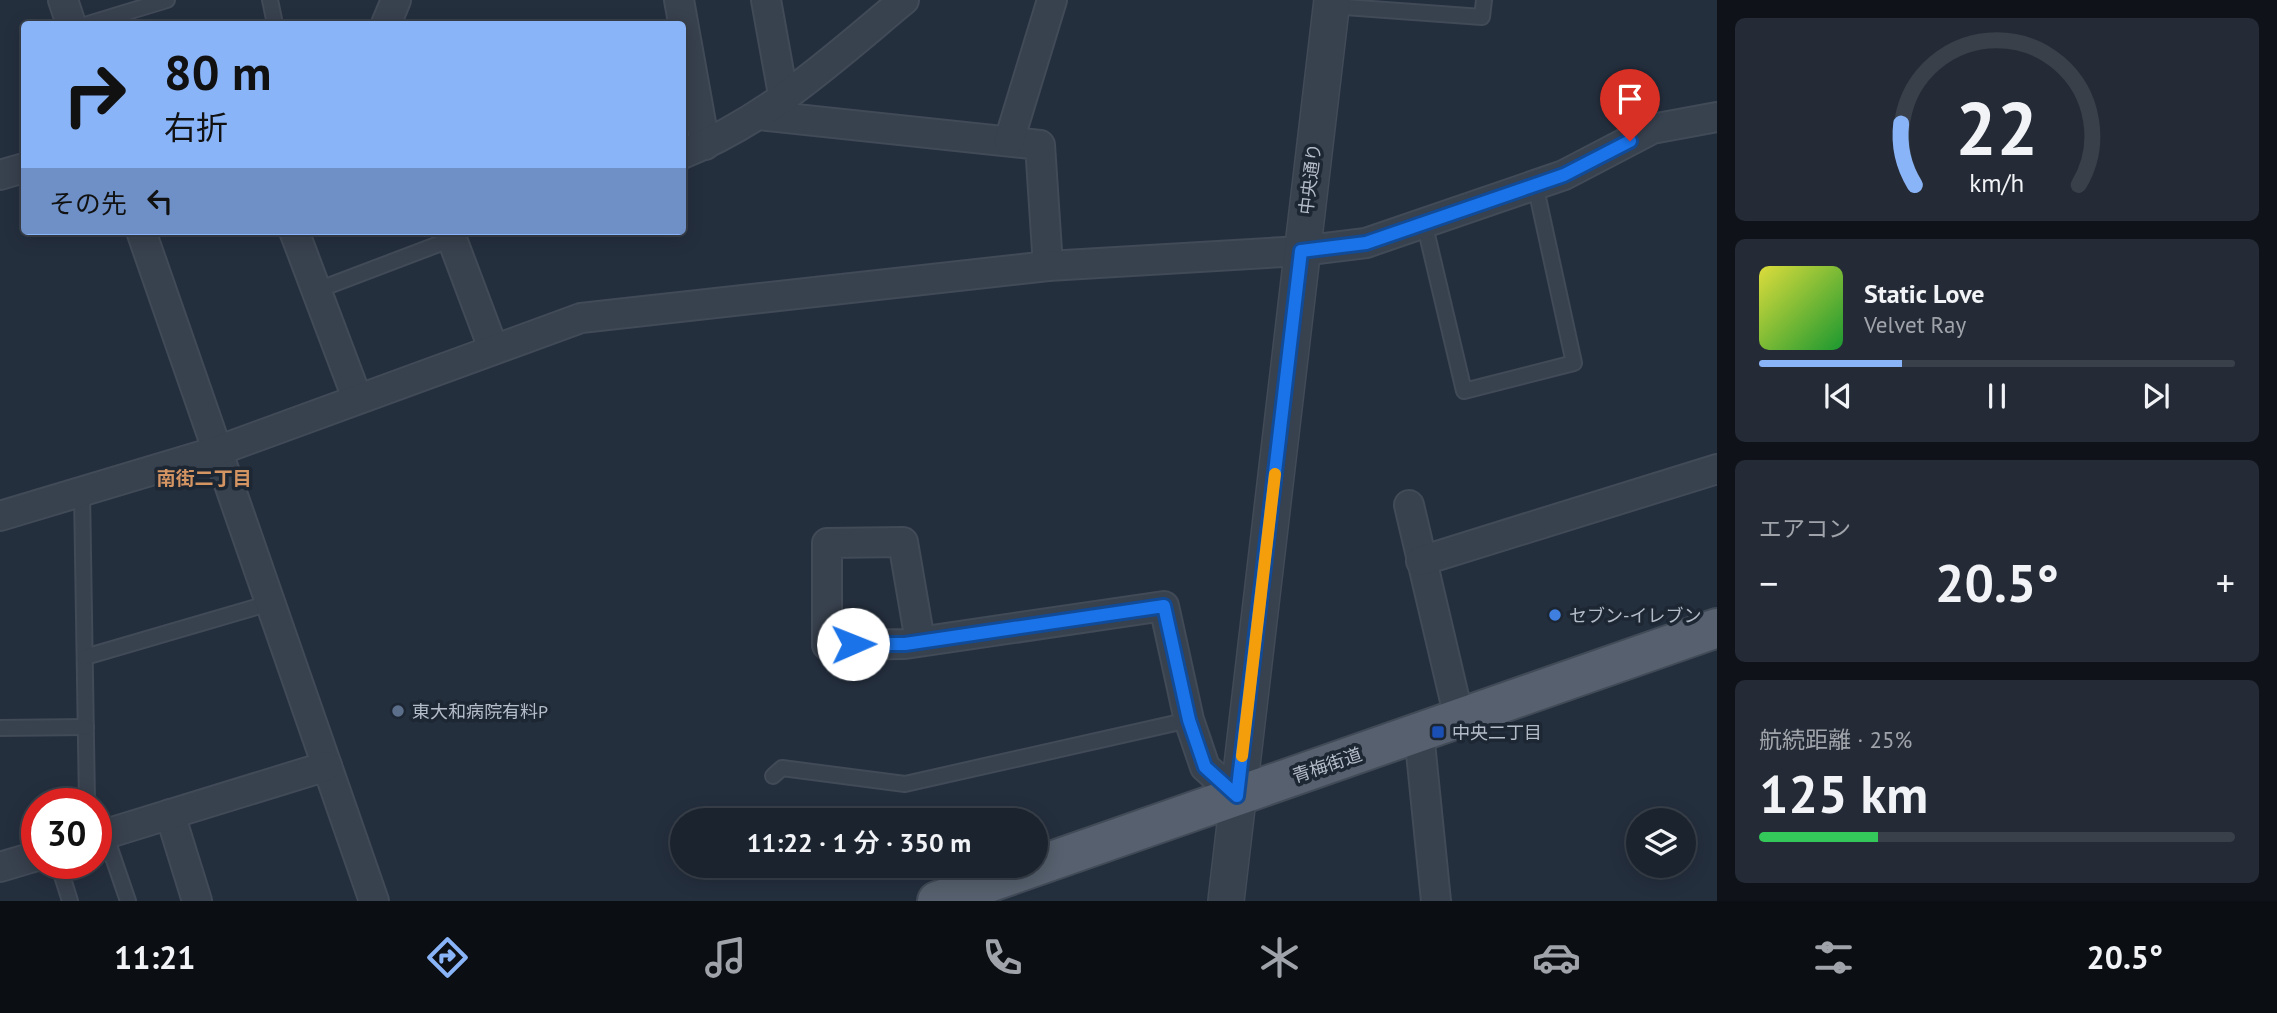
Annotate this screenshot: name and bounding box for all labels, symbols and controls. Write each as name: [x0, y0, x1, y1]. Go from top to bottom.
text: 80 m: [164, 40, 271, 104]
icon: right: [49, 49, 140, 140]
pin: [1600, 69, 1660, 141]
icon: arrive: [1611, 80, 1649, 118]
text: 22: [1956, 82, 2038, 176]
text: 右折: [164, 106, 228, 148]
street label: 中央通り: [1294, 142, 1326, 216]
text: km/h: [1970, 167, 2024, 199]
icon: left: [141, 182, 179, 220]
text: その先: [49, 187, 127, 220]
text: Static Love: [1864, 277, 1985, 310]
text: Velvet Ray: [1864, 310, 1966, 339]
icon: previous: [1819, 377, 1857, 415]
icon: pause: [1978, 377, 2016, 415]
icon: next: [2137, 377, 2175, 415]
district label: 南街二丁目: [156, 466, 252, 490]
text: エアコン: [1759, 514, 1851, 543]
text: 20.5°: [1935, 549, 2059, 616]
text: −: [1759, 558, 1778, 607]
text: +: [2216, 558, 2235, 607]
place label: セブン-イレブン: [1569, 604, 1701, 627]
position arrow: [816, 607, 890, 681]
marker: セブン-イレブン: [1547, 607, 1563, 623]
place label: 東大和病院有料P: [412, 700, 548, 723]
marker: 東大和病院有料P: [390, 703, 406, 719]
place label: 中央二丁目: [1452, 721, 1542, 744]
marker: 中央二丁目: [1430, 724, 1446, 740]
text: 航続距離 · 25%: [1759, 725, 1912, 754]
street label: 青梅街道: [1289, 742, 1365, 788]
text: 125 km: [1759, 760, 1928, 827]
speed limit sign: 30: [21, 788, 112, 879]
map controls: [1626, 808, 1696, 878]
button: layers: [1626, 808, 1696, 878]
text: 11:22 · 1 分 · 350 m: [747, 826, 971, 859]
icon: directions: [423, 933, 472, 982]
icon: music: [701, 933, 750, 982]
icon: phone: [978, 933, 1027, 982]
icon: climate: [1255, 933, 1304, 982]
icon: car: [1532, 933, 1581, 982]
icon: filters: [1809, 933, 1858, 982]
text: 11:21: [114, 936, 195, 978]
text: 20.5°: [2087, 936, 2163, 978]

